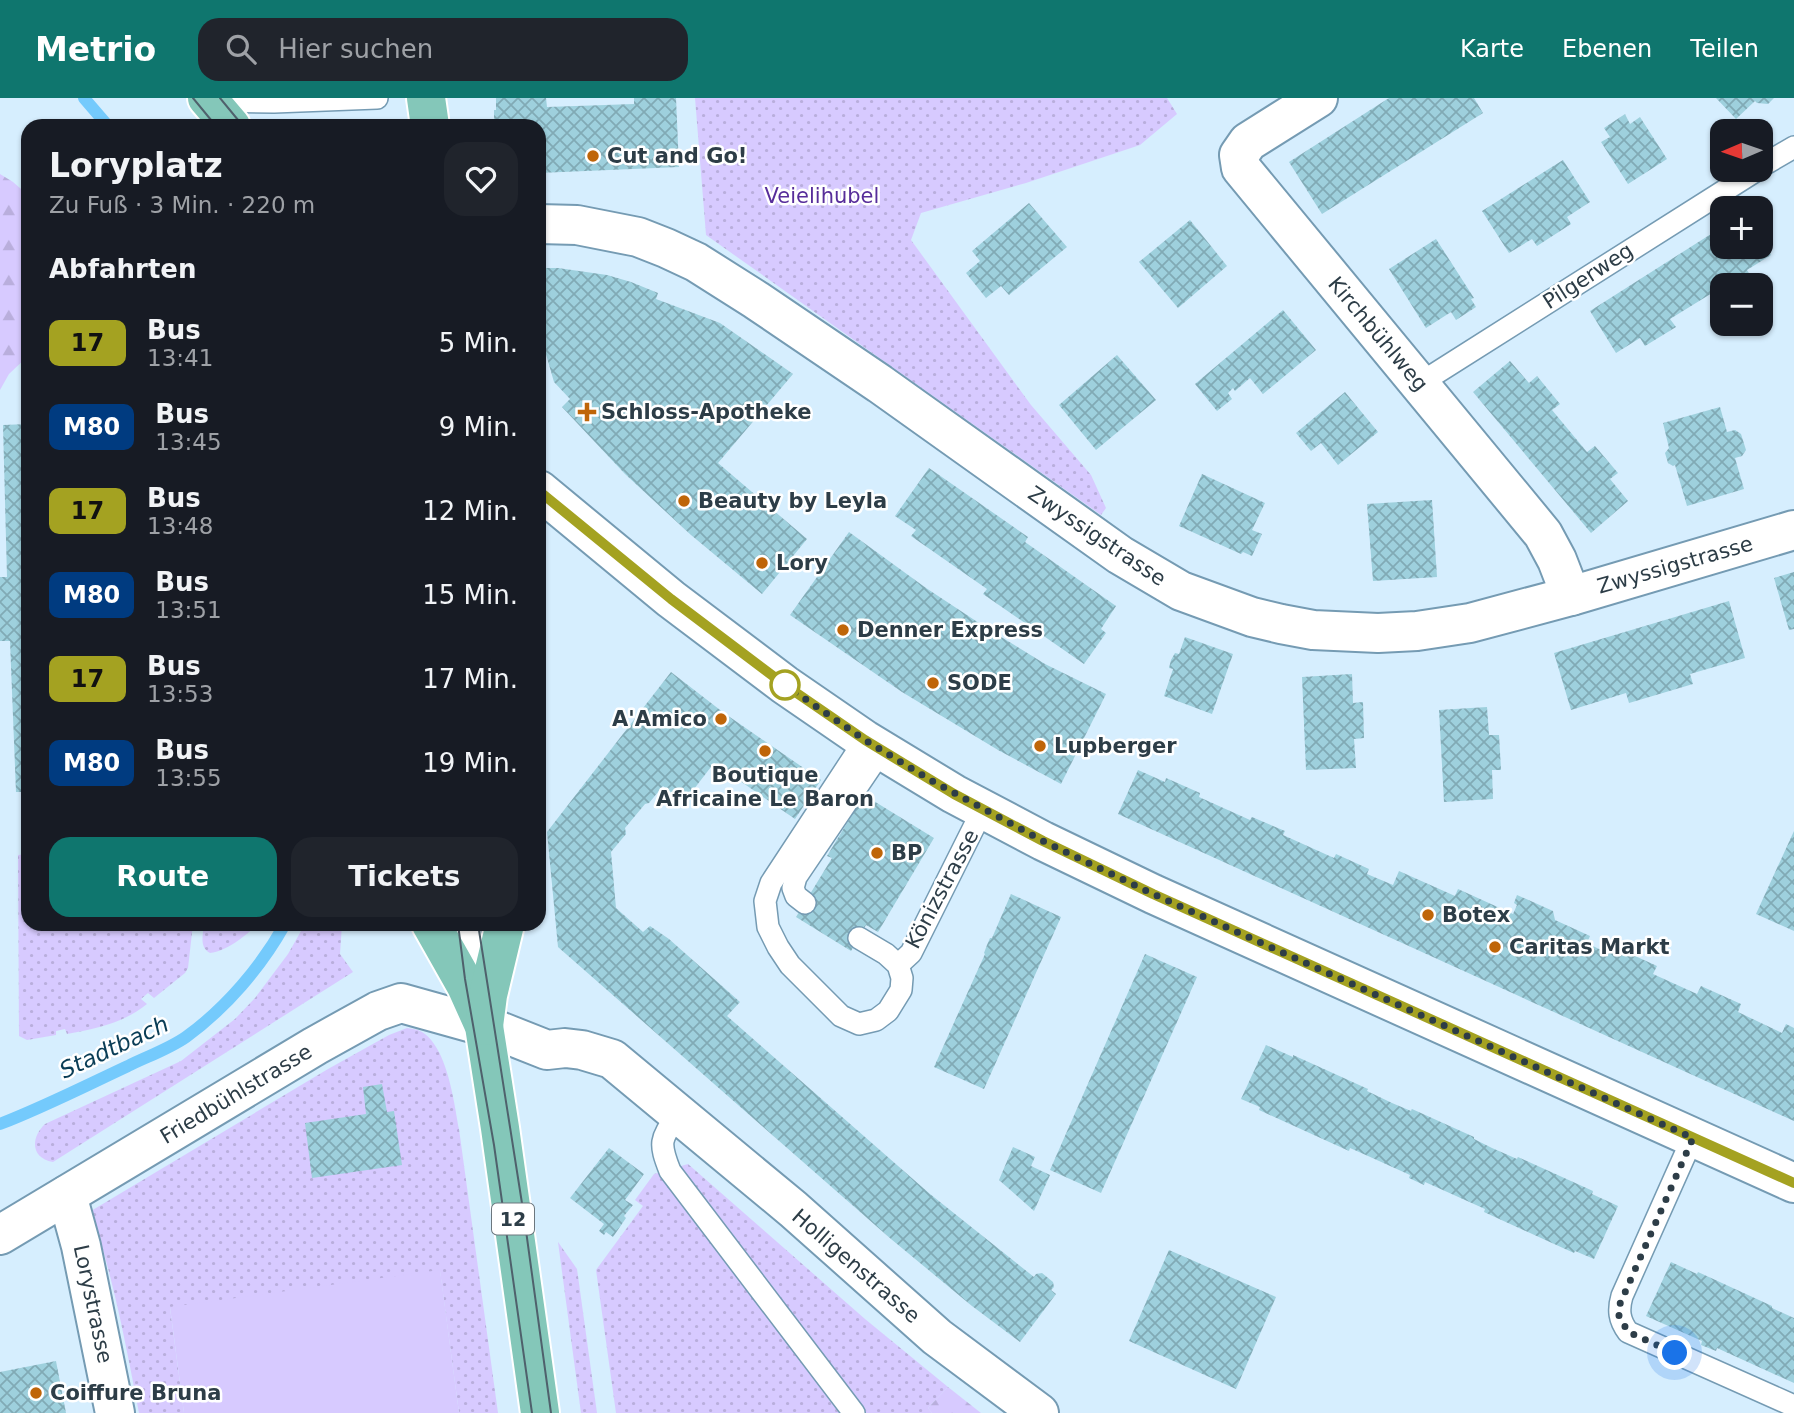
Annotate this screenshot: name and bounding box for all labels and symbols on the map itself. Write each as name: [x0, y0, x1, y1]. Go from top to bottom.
north arrow: [1710, 119, 1773, 182]
place label: Cut and Go!: [607, 144, 747, 168]
marker: Cut and Go!: [585, 148, 601, 164]
park label: Veielihubel: [765, 184, 879, 208]
street label: Pilgerweg: [1539, 238, 1637, 314]
street label: Kirchbühlweg: [1323, 272, 1433, 396]
place label: Schloss-Apotheke: [601, 400, 811, 424]
marker: Schloss-Apotheke: [579, 404, 595, 420]
street label: Zwyssigstrasse: [1024, 481, 1170, 591]
place label: Beauty by Leyla: [698, 489, 887, 513]
marker: Beauty by Leyla: [676, 493, 692, 509]
street label: Zwyssigstrasse: [1595, 531, 1755, 599]
place label: Lory: [776, 551, 828, 575]
marker: Lory: [754, 555, 770, 571]
place label: Denner Express: [857, 618, 1043, 642]
marker: Denner Express: [835, 622, 851, 638]
unlabelled marker: [770, 670, 800, 700]
place label: SODE: [947, 671, 1012, 695]
marker: SODE: [925, 675, 941, 691]
place label: A'Amico: [612, 707, 707, 731]
marker: A'Amico: [713, 711, 729, 727]
place label: Lupberger: [1054, 734, 1177, 758]
marker: Lupberger: [1032, 738, 1048, 754]
marker: Boutique Africaine Le Baron: [757, 743, 773, 759]
place label: Boutique Africaine Le Baron: [656, 763, 874, 811]
street label: Könizstrasse: [901, 825, 983, 953]
place label: BP: [891, 841, 922, 865]
marker: BP: [869, 845, 885, 861]
place label: Botex: [1442, 903, 1511, 927]
marker: Botex: [1420, 907, 1436, 923]
place label: Caritas Markt: [1509, 935, 1670, 959]
marker: Caritas Markt: [1487, 939, 1503, 955]
water label: Stadtbach: [55, 1010, 173, 1084]
street label: Friedbühlstrasse: [156, 1039, 316, 1149]
road number: 12: [492, 1204, 534, 1234]
street label: Holligenstrasse: [787, 1204, 925, 1328]
street label: Lorystrasse: [69, 1242, 117, 1366]
your location: [1657, 1335, 1692, 1370]
place label: Coiffure Bruna: [50, 1381, 221, 1405]
marker: Coiffure Bruna: [28, 1385, 44, 1401]

